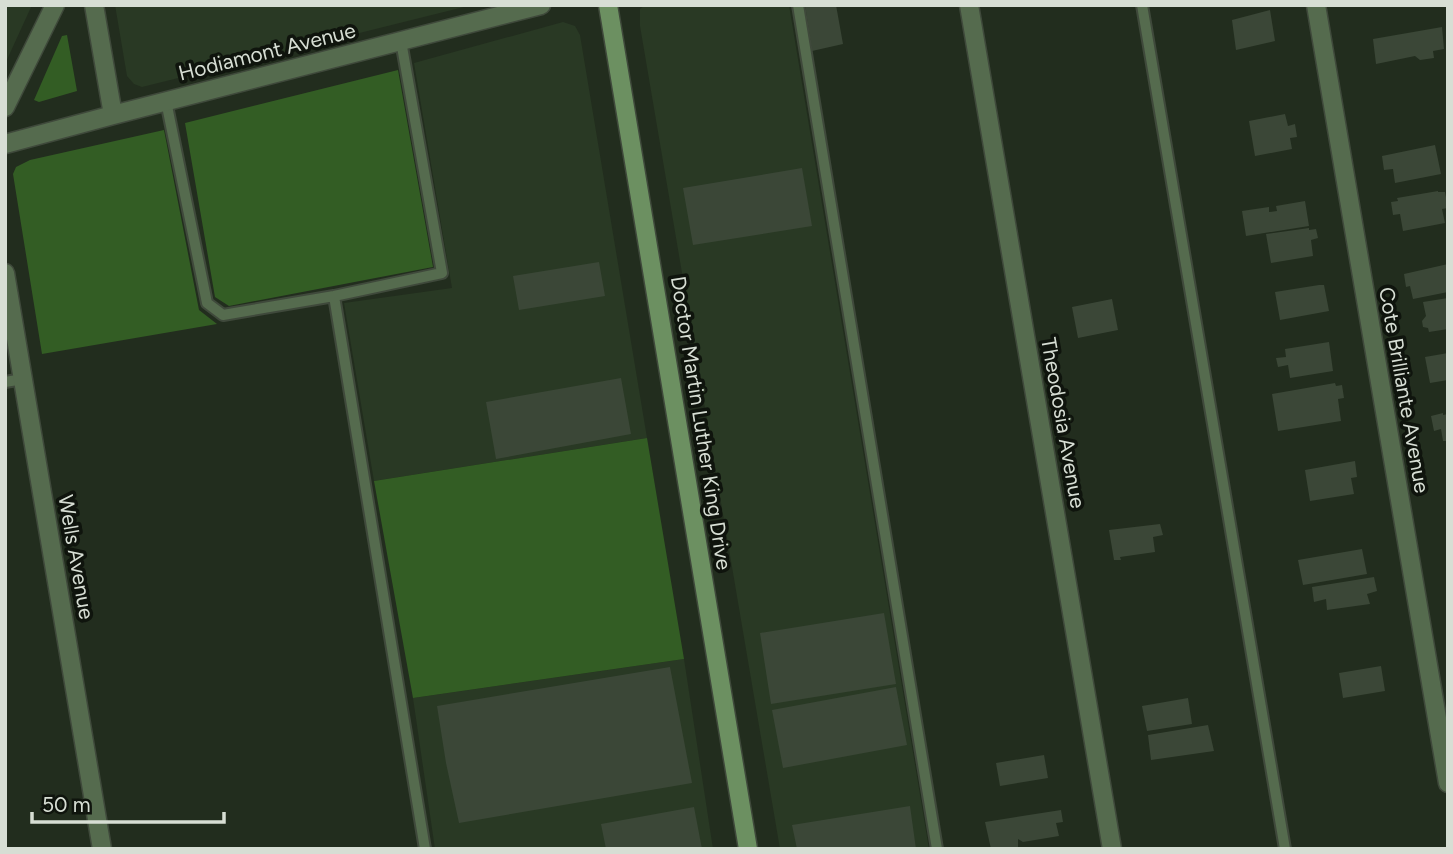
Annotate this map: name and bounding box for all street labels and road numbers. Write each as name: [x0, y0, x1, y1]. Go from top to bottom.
street label: Hodiamont Avenue: [176, 17, 358, 86]
street label: Doctor Martin Luther King Drive: [666, 274, 737, 572]
street label: Cote Brilliante Avenue: [1374, 285, 1435, 495]
street label: Theodosia Avenue: [1036, 336, 1091, 510]
street label: Wells Avenue: [53, 493, 100, 621]

